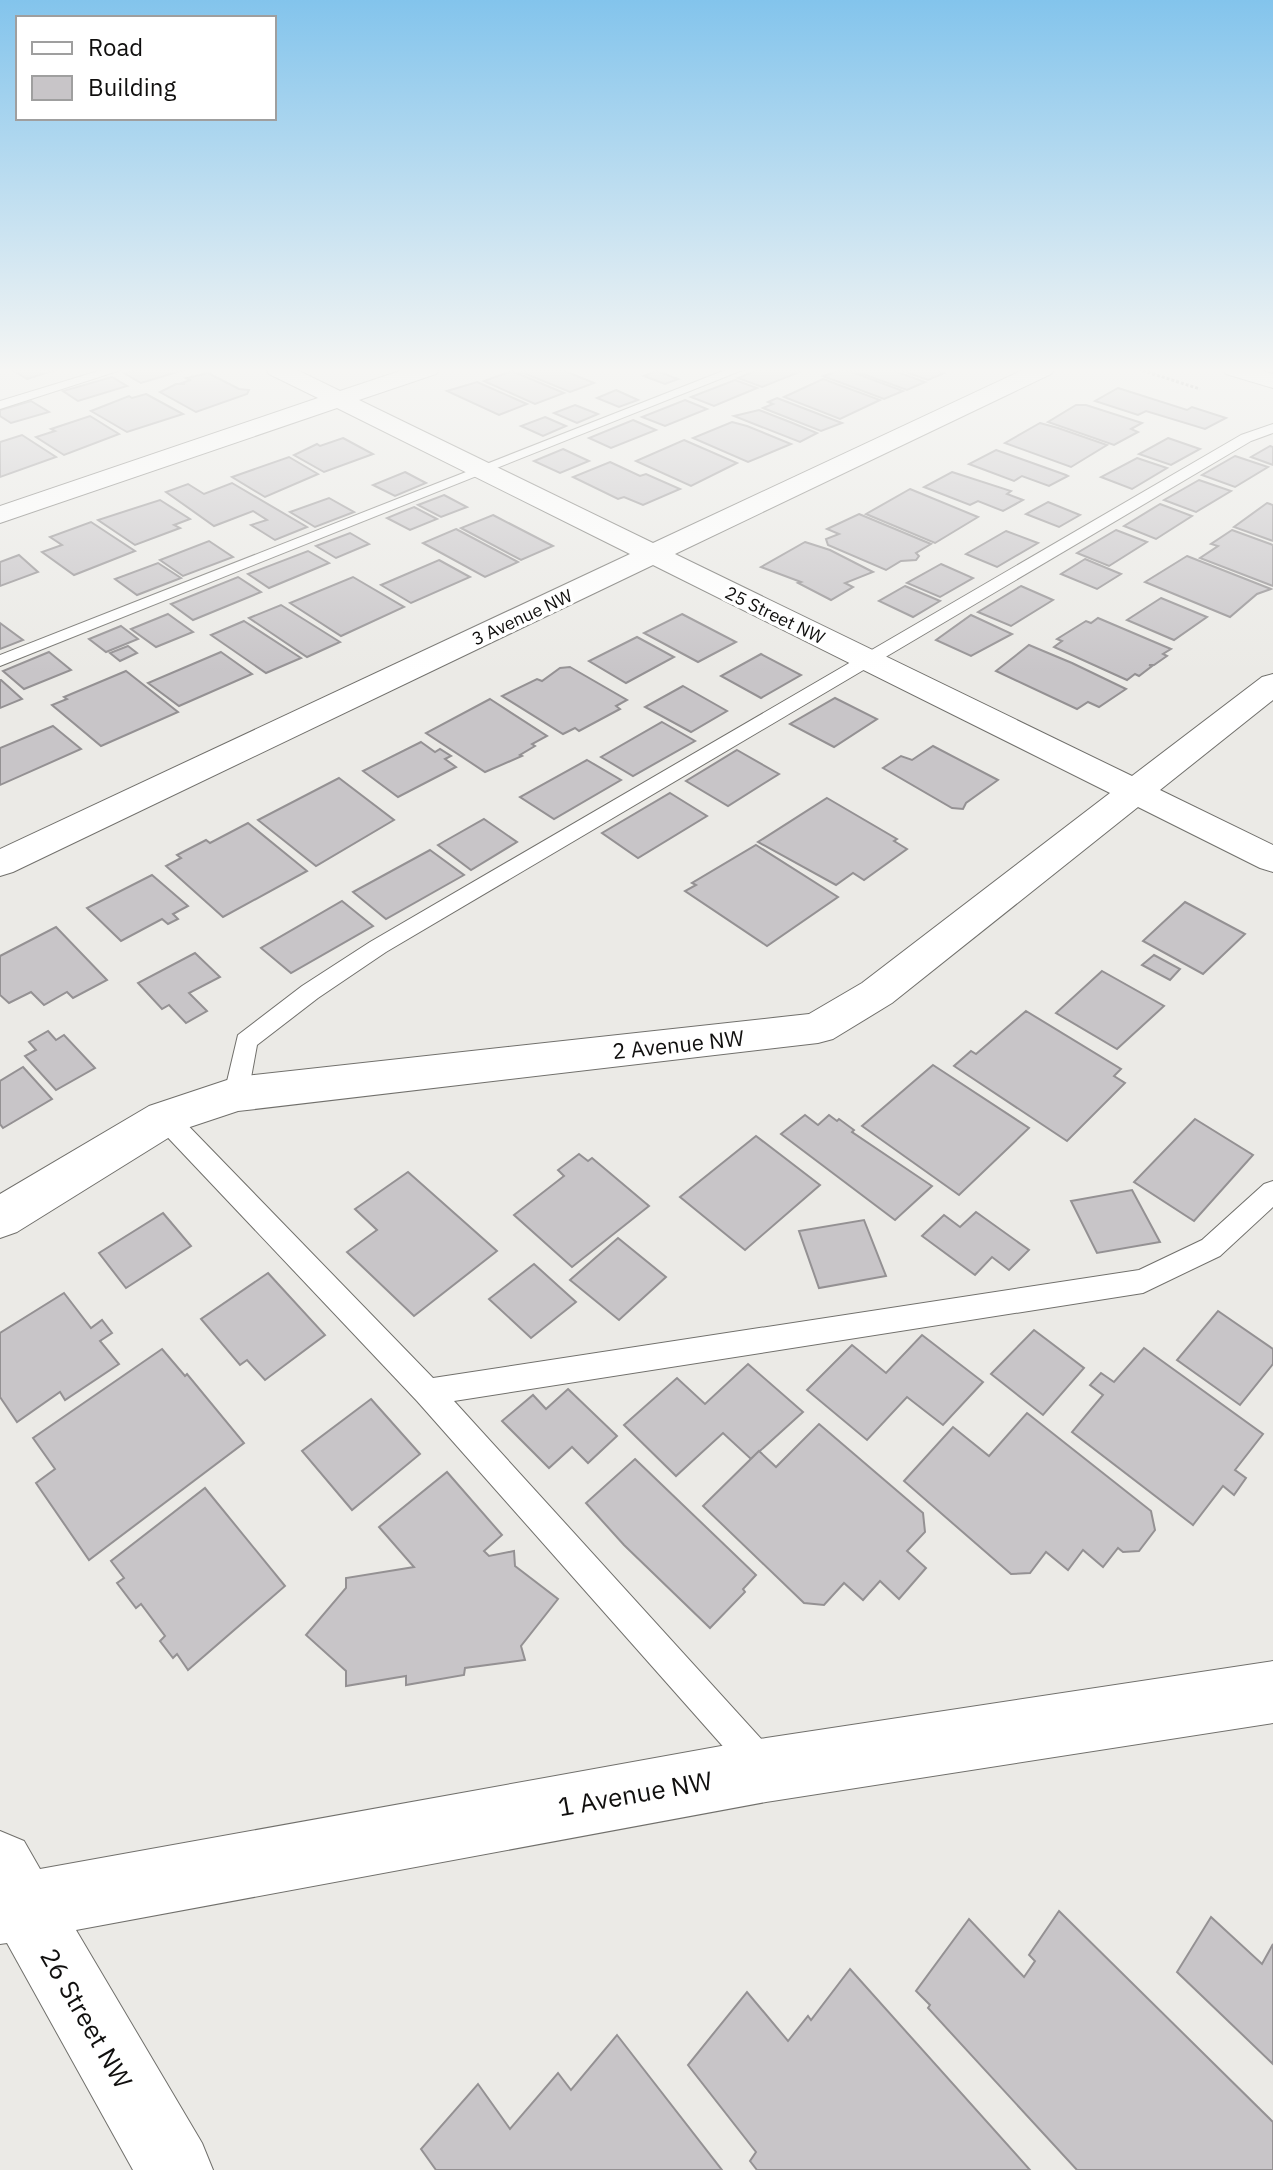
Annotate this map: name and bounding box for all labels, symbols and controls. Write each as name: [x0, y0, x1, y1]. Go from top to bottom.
legend: [16, 16, 276, 120]
text: Road: [88, 31, 143, 63]
text: Building: [88, 71, 176, 103]
street label: 25 Street NW: [721, 581, 829, 649]
street label: 3 Avenue NW: [468, 584, 576, 650]
street label: 2 Avenue NW: [611, 1023, 746, 1065]
street label: 1 Avenue NW: [555, 1763, 715, 1823]
street label: 26 Street NW: [33, 1942, 141, 2094]

